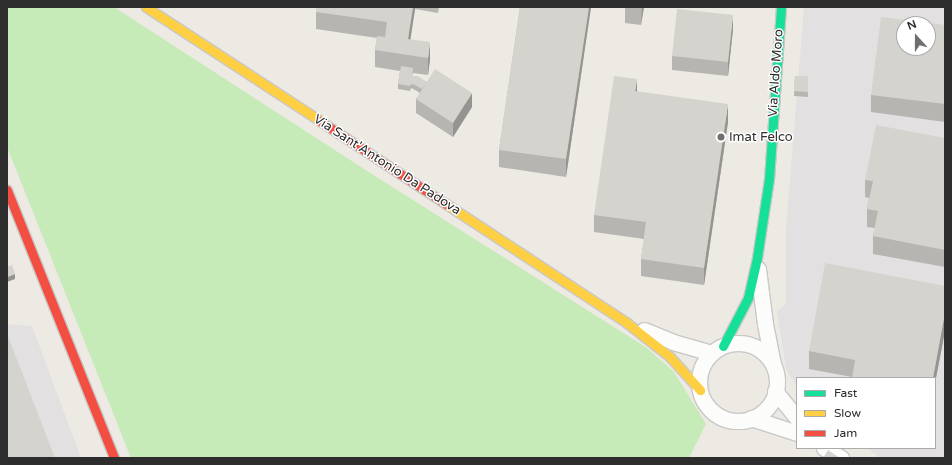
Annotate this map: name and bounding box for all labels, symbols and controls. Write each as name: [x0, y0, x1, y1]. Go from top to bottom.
north arrow: [896, 16, 936, 56]
text: N: [905, 18, 918, 33]
street label: Via Aldo Moro: [765, 28, 787, 118]
street label: Via Sant'Antonio Da Padova: [310, 111, 464, 219]
place label: Imat Felco: [729, 129, 793, 145]
marker: Imat Felco: [716, 132, 726, 142]
legend: [796, 377, 936, 449]
text: Fast: [834, 386, 857, 400]
text: Slow: [834, 406, 861, 420]
text: Jam: [834, 426, 857, 440]

